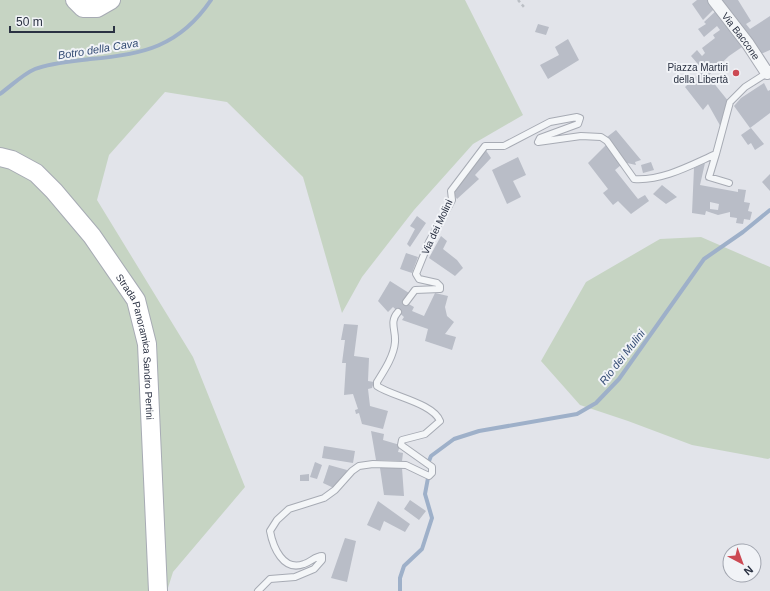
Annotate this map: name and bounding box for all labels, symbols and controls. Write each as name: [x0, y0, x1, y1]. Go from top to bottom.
scale bar: [10, 8, 114, 34]
street label: Via Baccone: [720, 10, 762, 62]
text: 50 m: [16, 15, 43, 29]
water label: Botro della Cava: [57, 37, 139, 61]
place label: Piazza Martiri della Libertà: [667, 62, 728, 85]
marker: Piazza Martiri della Libertà: [731, 68, 741, 78]
street label: Via dei Molini: [419, 198, 455, 256]
street label: Strada Panoramica Sandro Pertini: [114, 272, 156, 420]
water label: Rio dei Mulini: [597, 327, 647, 387]
north arrow: [722, 543, 762, 583]
text: N: [742, 563, 755, 578]

